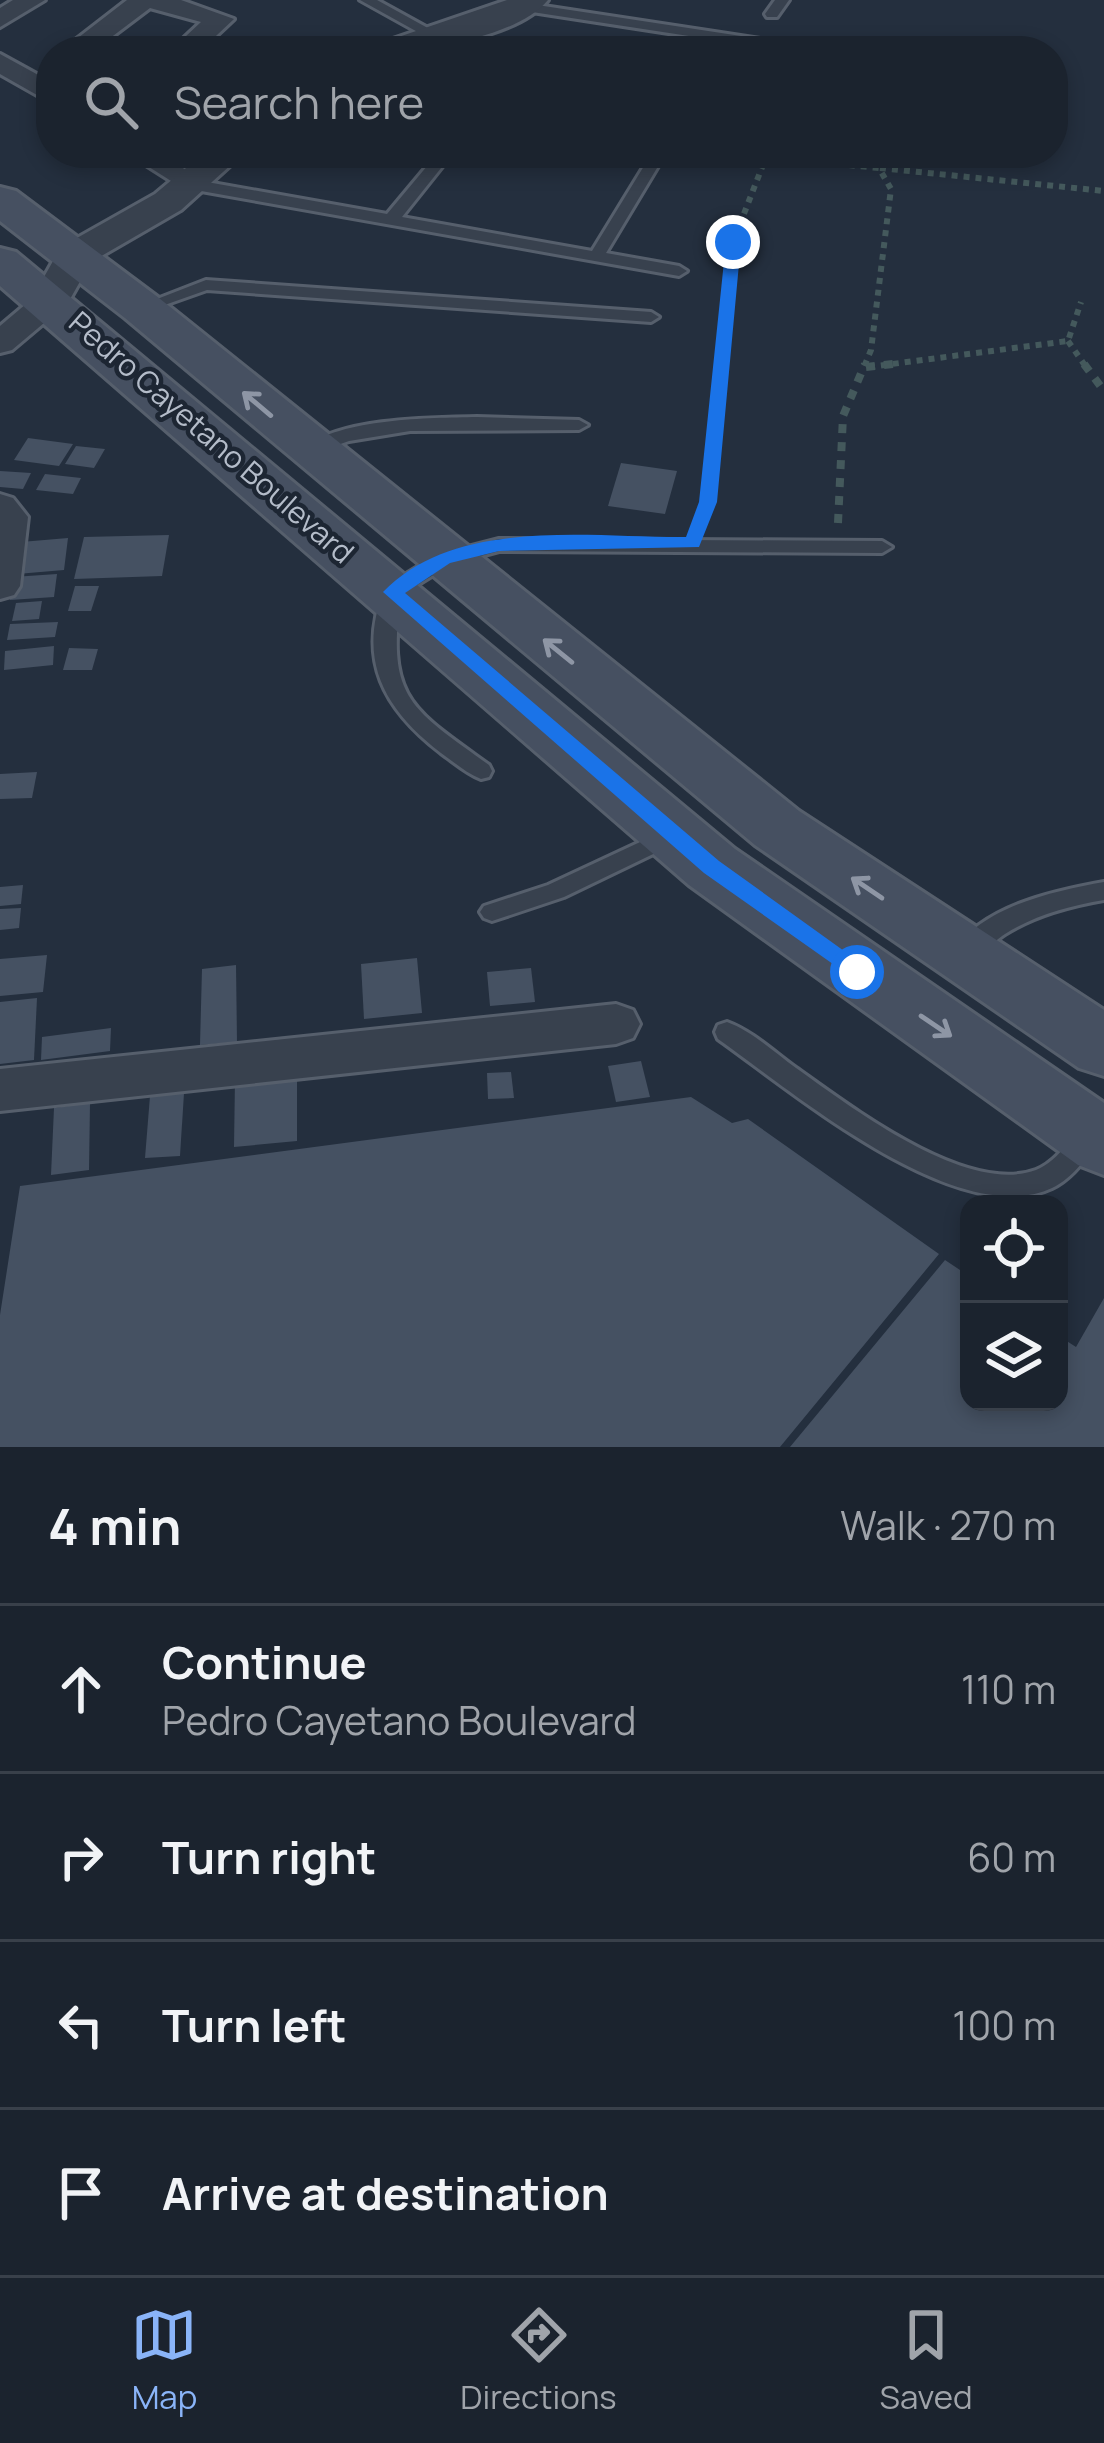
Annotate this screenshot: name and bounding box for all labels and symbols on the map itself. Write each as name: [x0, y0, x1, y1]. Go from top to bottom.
route end: [706, 215, 760, 269]
street label: Pedro Cayetano Boulevard: [61, 302, 363, 572]
one-way arrow: [242, 390, 273, 418]
one-way arrow: [543, 638, 574, 665]
one-way arrow: [851, 876, 885, 901]
route start: [830, 945, 884, 999]
one-way arrow: [918, 1013, 952, 1038]

